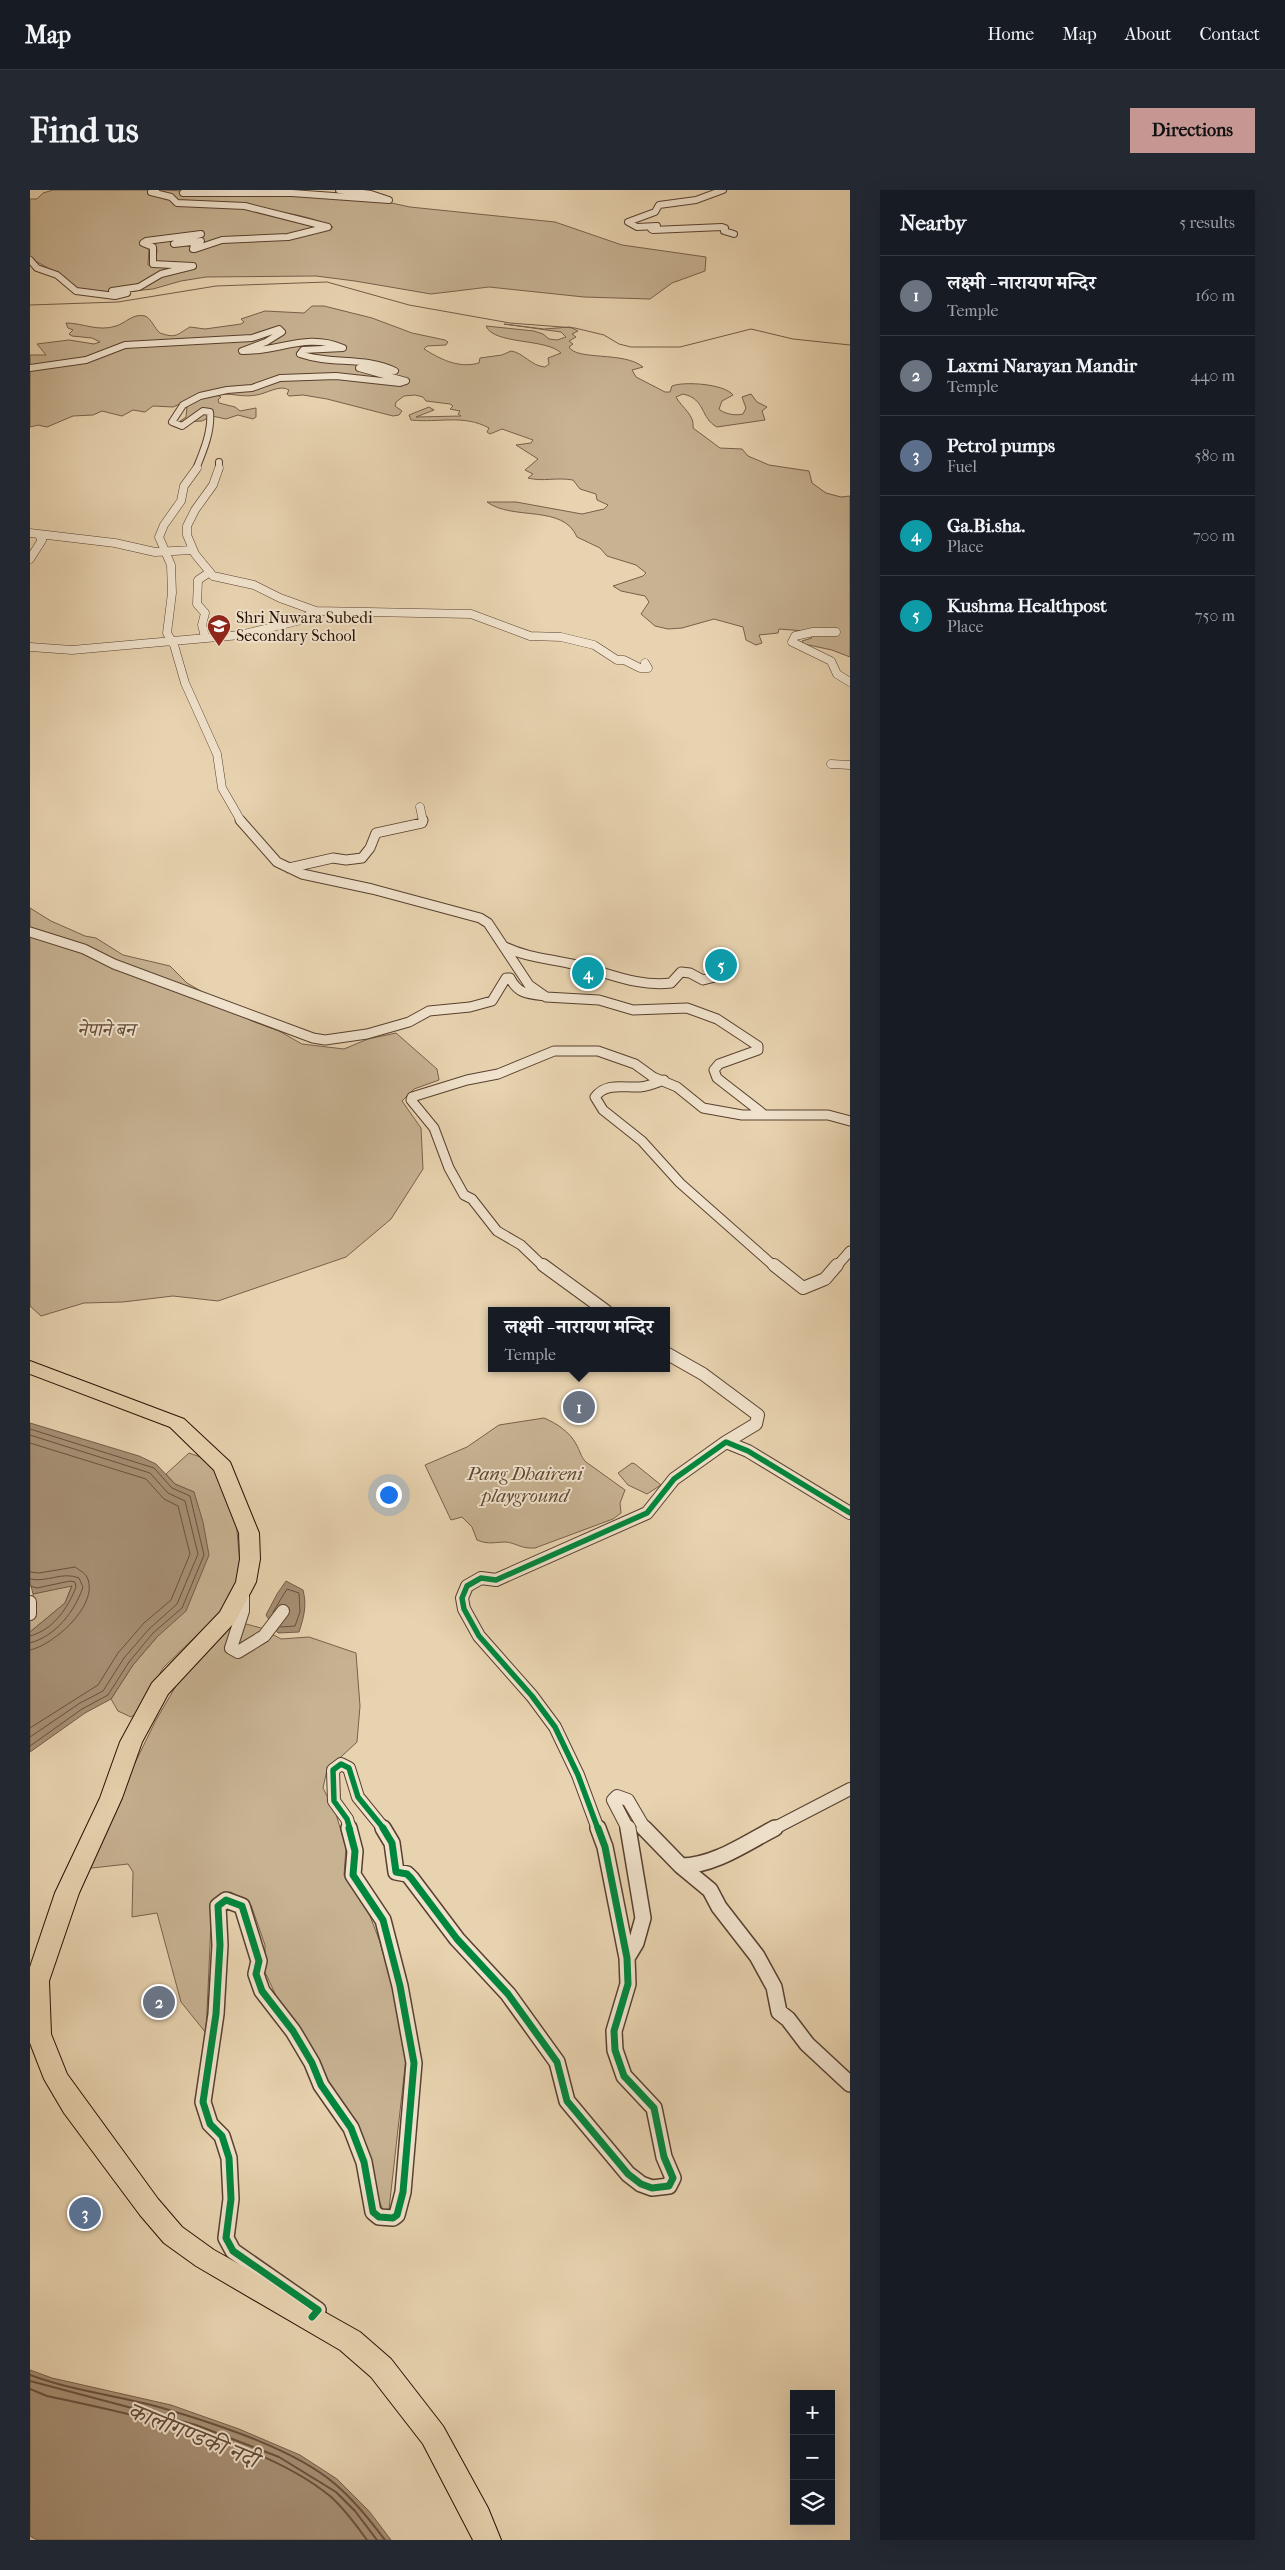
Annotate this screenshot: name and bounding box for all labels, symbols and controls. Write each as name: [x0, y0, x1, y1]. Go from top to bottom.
text: Map: [25, 21, 71, 49]
text: Home: [987, 24, 1034, 45]
text: Map: [1062, 24, 1097, 45]
text: About: [1125, 24, 1171, 45]
text: Contact: [1199, 24, 1260, 45]
button: Directions: [1130, 108, 1255, 153]
text: Find us: [30, 110, 139, 151]
text: Nearby: [900, 211, 966, 235]
text: 5 results: [1179, 213, 1235, 232]
text: लक्ष्मी - नारायण मन्दिर: [947, 272, 1096, 294]
text: 1: [913, 286, 919, 305]
text: 160 m: [1195, 286, 1235, 305]
text: Temple: [947, 301, 998, 320]
text: Laxmi Narayan Mandir: [947, 355, 1137, 377]
text: 2: [912, 366, 920, 385]
text: 440 m: [1190, 366, 1235, 385]
text: Temple: [947, 377, 998, 396]
text: Petrol pumps: [947, 435, 1055, 457]
text: 3: [913, 446, 919, 465]
text: 580 m: [1194, 446, 1235, 465]
text: Fuel: [947, 457, 977, 476]
text: Ga.Bi.sha.: [947, 515, 1025, 537]
text: 4: [911, 526, 921, 545]
text: 700 m: [1193, 526, 1235, 545]
text: Place: [947, 537, 983, 556]
text: Kushma Healthpost: [947, 595, 1107, 617]
text: 5: [913, 606, 919, 625]
text: 750 m: [1195, 606, 1235, 625]
place label: Shri Nuwara Subedi Secondary School: [236, 608, 373, 645]
school or university icon: Shri Nuwara Subedi Secondary School: [206, 613, 232, 647]
text: Place: [947, 617, 983, 636]
pin: 5: [705, 946, 737, 984]
pin: 4: [572, 954, 604, 992]
park label: नेपाने बन: [77, 1019, 139, 1041]
popup: [488, 1307, 670, 1372]
text: लक्ष्मी - नारायण मन्दिर: [505, 1316, 653, 1338]
text: Temple: [505, 1345, 556, 1364]
pin: 1: [563, 1388, 595, 1426]
park label: Pang Dhaireni playground: [466, 1463, 584, 1507]
your location: [376, 1482, 402, 1508]
pin: 2: [143, 1983, 175, 2021]
pin: 3: [69, 2194, 101, 2232]
map controls: [790, 2390, 835, 2525]
button: +: [790, 2390, 835, 2435]
water label: कालीगण्डकी नदी: [124, 2396, 267, 2476]
button: −: [790, 2435, 835, 2480]
button: layers: [790, 2480, 835, 2525]

